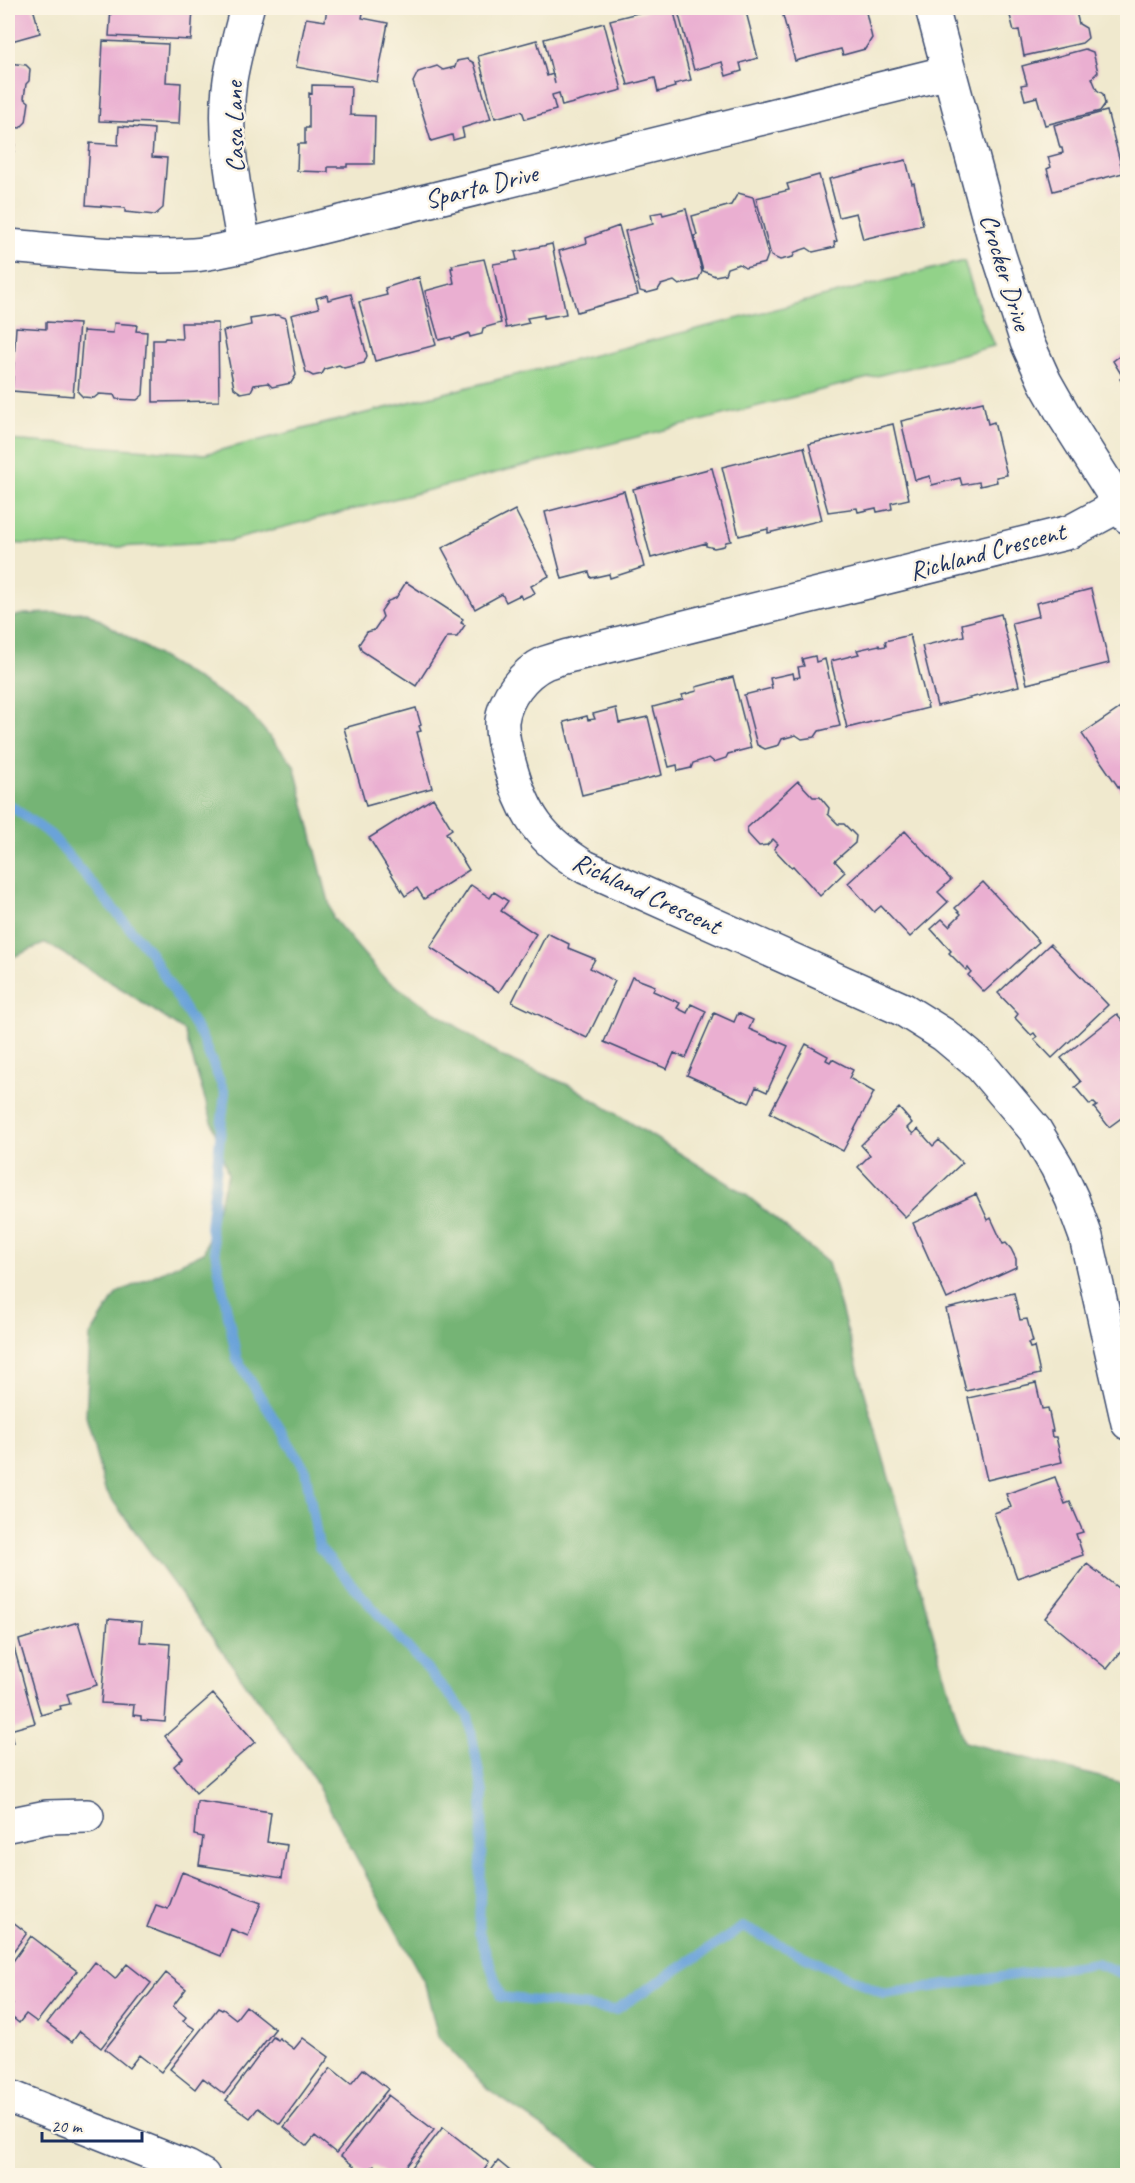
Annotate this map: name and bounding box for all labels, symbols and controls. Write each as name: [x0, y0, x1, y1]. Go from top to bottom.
street label: Casa Lane: [217, 79, 252, 173]
street label: Sparta Drive: [421, 156, 543, 216]
street label: Crocker Drive: [972, 210, 1040, 337]
street label: Richland Crescent: [906, 514, 1071, 588]
street label: Richland Crescent: [567, 845, 728, 943]
scale bar: [42, 2105, 142, 2143]
text: 20 m: [51, 2115, 84, 2137]

